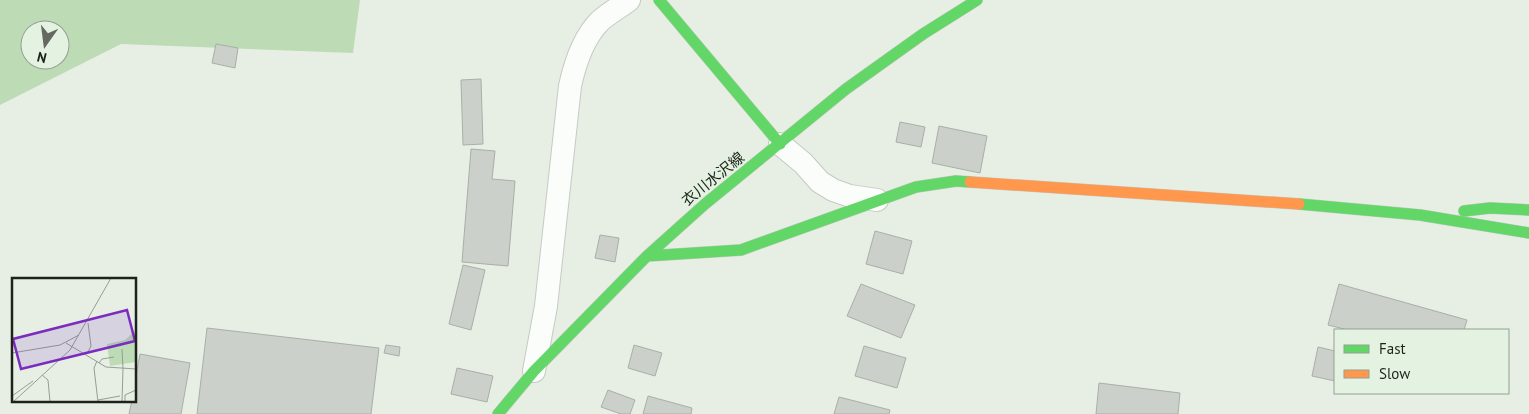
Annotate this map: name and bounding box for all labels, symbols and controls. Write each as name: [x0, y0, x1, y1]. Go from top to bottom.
north arrow: [20, 20, 70, 70]
text: N: [35, 48, 48, 67]
street label: 衣川水沢線: [678, 148, 748, 210]
inset map: [12, 278, 136, 402]
legend: [1334, 329, 1509, 394]
text: Fast: [1379, 339, 1406, 358]
text: Slow: [1379, 364, 1410, 383]

